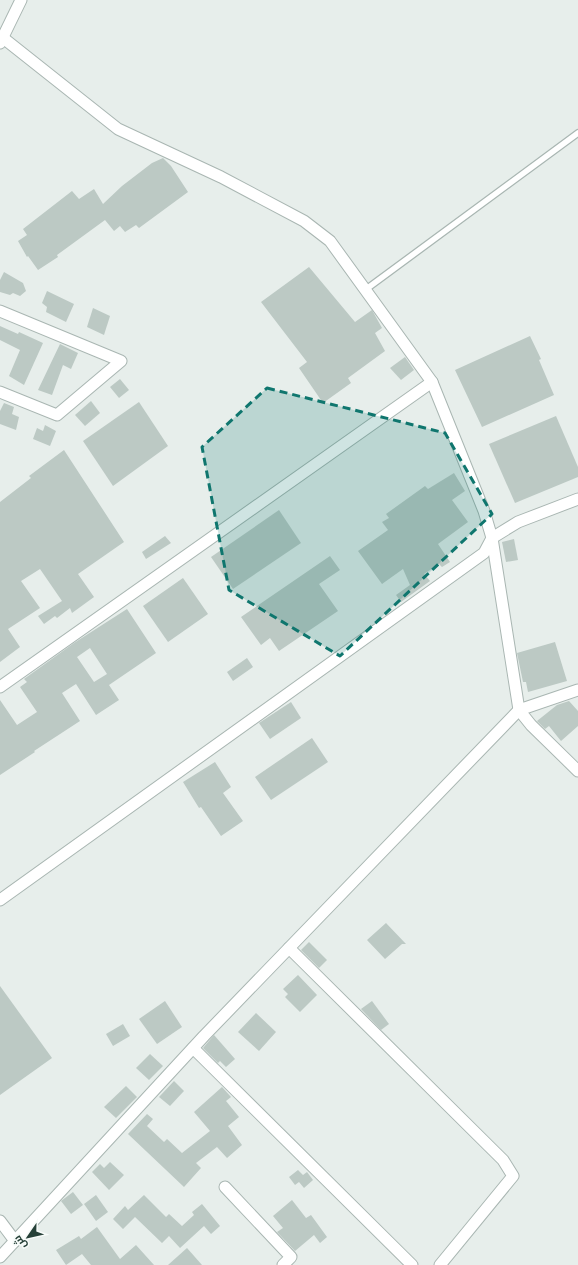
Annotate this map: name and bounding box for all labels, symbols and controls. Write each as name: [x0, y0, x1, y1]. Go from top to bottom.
north arrow: [8, 1217, 48, 1257]
text: ش: [11, 1233, 29, 1252]

